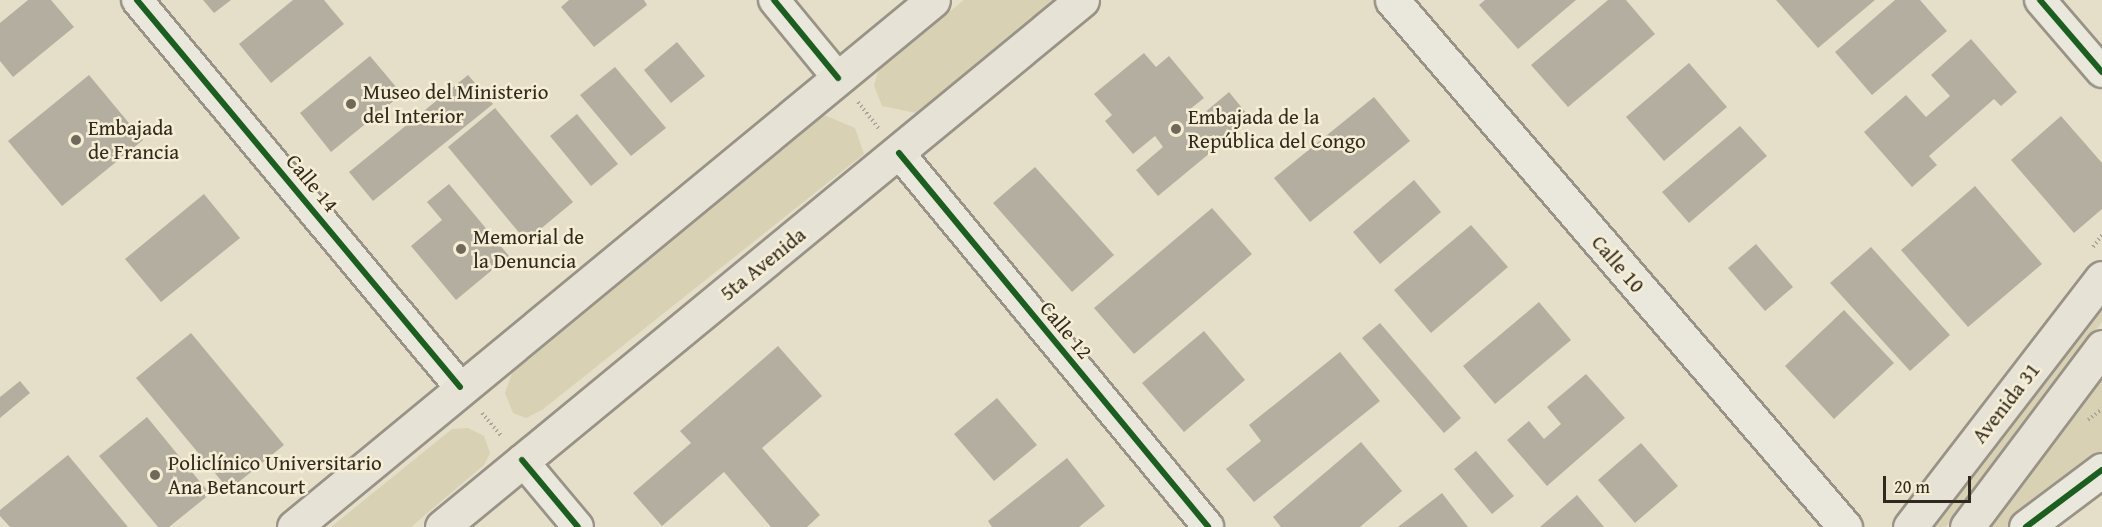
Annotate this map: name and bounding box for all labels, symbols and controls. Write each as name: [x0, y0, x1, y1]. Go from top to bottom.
place label: Museo del Ministerio del Interior: [363, 79, 548, 129]
marker: Museo del Ministerio del Interior: [344, 97, 358, 111]
place label: Embajada de la República del Congo: [1188, 104, 1366, 154]
place label: Embajada de Francia: [88, 115, 179, 165]
marker: Embajada de la República del Congo: [1169, 122, 1183, 136]
marker: Embajada de Francia: [69, 133, 83, 147]
street label: Calle 14: [281, 149, 343, 217]
street label: 5ta Avenida: [715, 222, 811, 306]
place label: Memorial de la Denuncia: [473, 224, 584, 274]
street label: Calle 10: [1586, 230, 1650, 298]
marker: Memorial de la Denuncia: [454, 242, 468, 256]
street label: Calle 12: [1035, 296, 1097, 364]
street label: Avenida 31: [1967, 358, 2045, 448]
place label: Policlínico Universitario Ana Betancourt: [168, 450, 382, 500]
scale bar: [1886, 464, 1974, 502]
marker: Policlínico Universitario Ana Betancourt: [146, 466, 164, 484]
text: 20 m: [1894, 473, 1930, 500]

